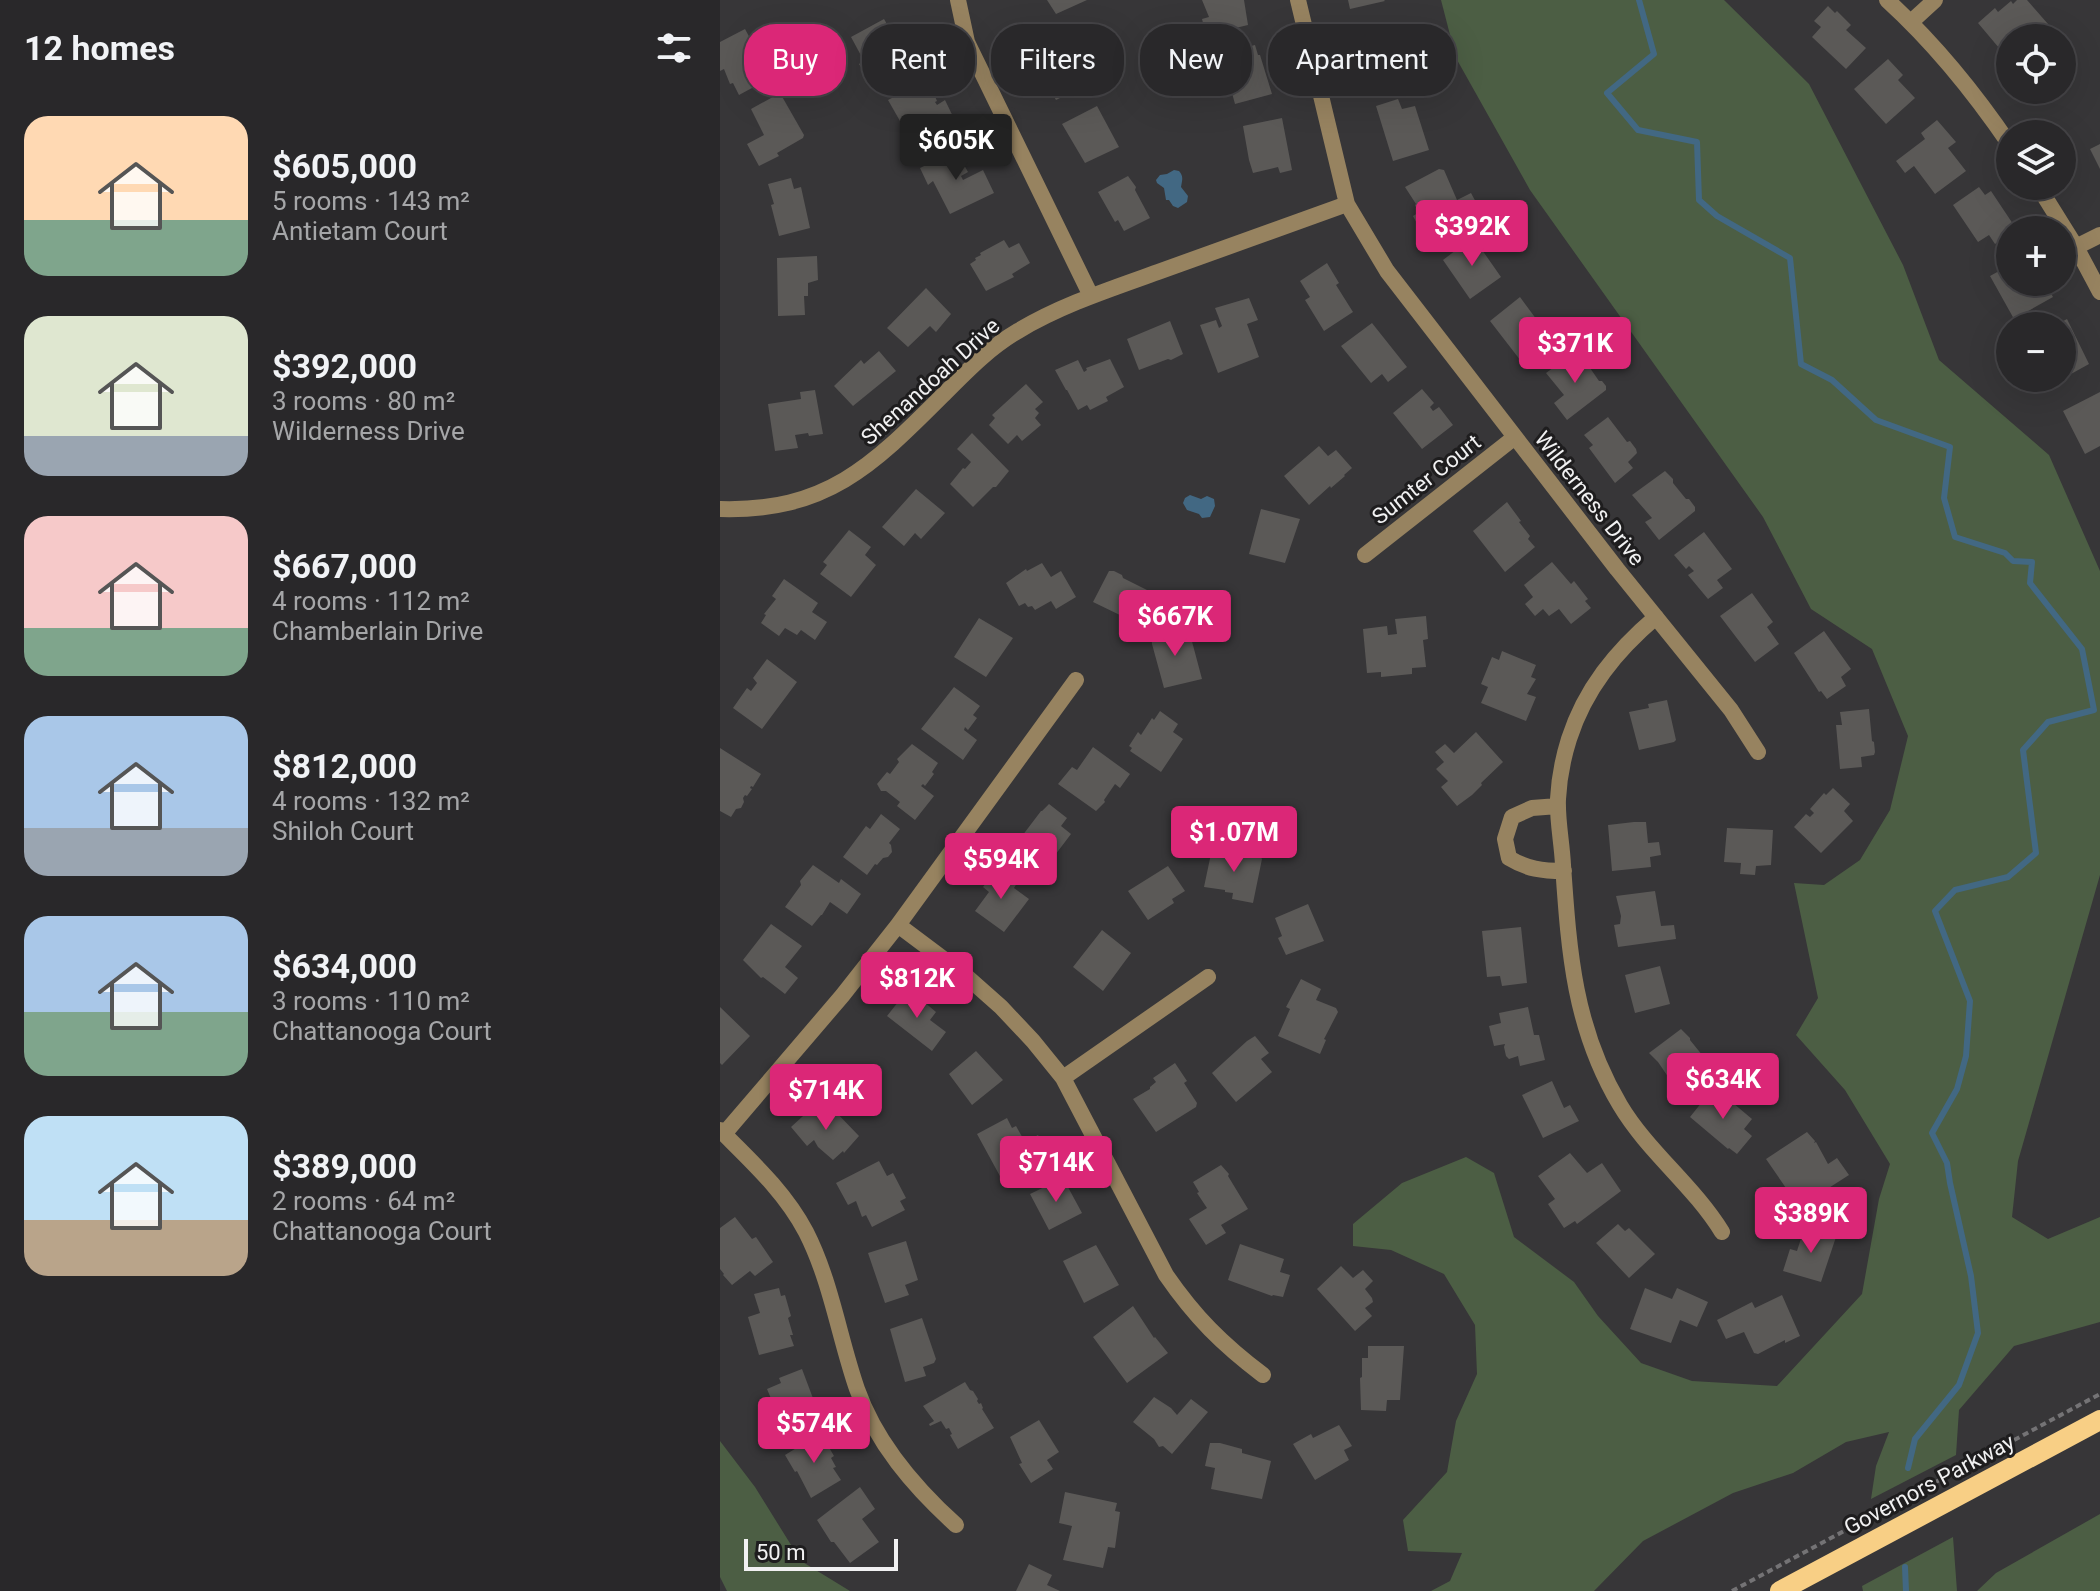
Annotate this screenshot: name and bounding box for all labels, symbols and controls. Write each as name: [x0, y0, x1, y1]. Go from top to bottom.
chip: Buy: [744, 24, 846, 96]
chip: Rent: [862, 24, 975, 96]
chip: Filters: [991, 24, 1124, 96]
chip: New: [1140, 24, 1252, 96]
chip: Apartment: [1268, 24, 1456, 96]
map controls: [1996, 24, 2076, 392]
button: locate: [1996, 24, 2076, 104]
icon: filters: [652, 26, 696, 70]
text: 12 homes: [24, 28, 175, 68]
pin: $605K: [900, 114, 1012, 182]
button: layers: [1996, 120, 2076, 200]
text: $605K: [918, 125, 994, 155]
text: $605,000: [272, 146, 417, 186]
icon: home: [88, 148, 184, 244]
text: 5 rooms · 143 m²: [272, 186, 470, 216]
pin: $392K: [1416, 200, 1528, 268]
text: $392K: [1434, 211, 1510, 241]
text: Antietam Court: [272, 216, 448, 246]
button: +: [1996, 216, 2076, 296]
button: −: [1996, 312, 2076, 392]
street label: Shenandoah Drive: [856, 313, 1004, 450]
pin: $371K: [1519, 317, 1631, 385]
text: $371K: [1537, 328, 1613, 358]
text: $392,000: [272, 346, 417, 386]
icon: home: [88, 348, 184, 444]
text: 3 rooms · 80 m²: [272, 386, 455, 416]
text: Wilderness Drive: [272, 416, 465, 446]
street label: Wilderness Drive: [1530, 426, 1650, 570]
street label: Sumter Court: [1367, 429, 1485, 529]
text: $667,000: [272, 546, 417, 586]
icon: home: [88, 548, 184, 644]
text: 4 rooms · 112 m²: [272, 586, 470, 616]
pin: $667K: [1119, 590, 1231, 658]
text: $667K: [1137, 601, 1213, 631]
text: Chamberlain Drive: [272, 616, 483, 646]
text: $812,000: [272, 746, 417, 786]
icon: home: [88, 748, 184, 844]
text: 4 rooms · 132 m²: [272, 786, 470, 816]
pin: $1.07M: [1169, 806, 1299, 874]
text: Shiloh Court: [272, 816, 414, 846]
text: $1.07M: [1189, 817, 1279, 847]
pin: $594K: [945, 833, 1057, 901]
text: $594K: [963, 844, 1039, 874]
text: $634,000: [272, 946, 417, 986]
icon: home: [88, 948, 184, 1044]
pin: $812K: [861, 952, 973, 1020]
text: $812K: [879, 963, 955, 993]
text: 3 rooms · 110 m²: [272, 986, 470, 1016]
text: Chattanooga Court: [272, 1016, 492, 1046]
pin: $634K: [1667, 1053, 1779, 1121]
pin: $714K: [770, 1064, 882, 1132]
text: $634K: [1685, 1064, 1761, 1094]
text: $714K: [788, 1075, 864, 1105]
pin: $714K: [1000, 1136, 1112, 1204]
text: $389,000: [272, 1146, 417, 1186]
text: $714K: [1018, 1147, 1094, 1177]
icon: home: [88, 1148, 184, 1244]
text: 2 rooms · 64 m²: [272, 1186, 455, 1216]
pin: $389K: [1755, 1187, 1867, 1255]
text: $389K: [1773, 1198, 1849, 1228]
text: Chattanooga Court: [272, 1216, 492, 1246]
pin: $574K: [758, 1397, 870, 1465]
text: $574K: [776, 1408, 852, 1438]
street label: Governors Parkway: [1840, 1429, 2019, 1540]
scale bar: [744, 1535, 898, 1571]
text: 50 m: [756, 1540, 805, 1565]

